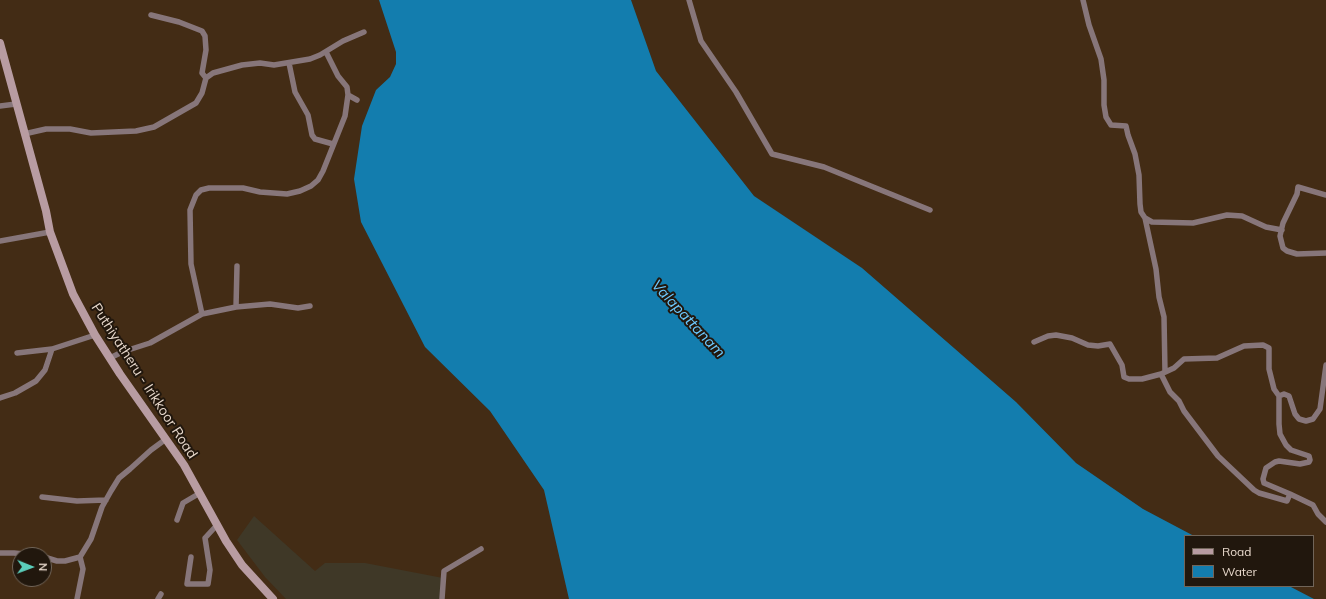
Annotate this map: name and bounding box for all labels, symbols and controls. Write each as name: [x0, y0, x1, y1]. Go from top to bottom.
water label: Valapattanam: [648, 276, 728, 362]
street label: Puthiyatheru - Irikkoor Road: [87, 300, 201, 462]
legend: [1184, 535, 1314, 587]
text: Road: [1222, 544, 1251, 559]
north arrow: [12, 547, 52, 587]
text: N: [36, 563, 50, 571]
text: Water: [1222, 564, 1257, 579]

